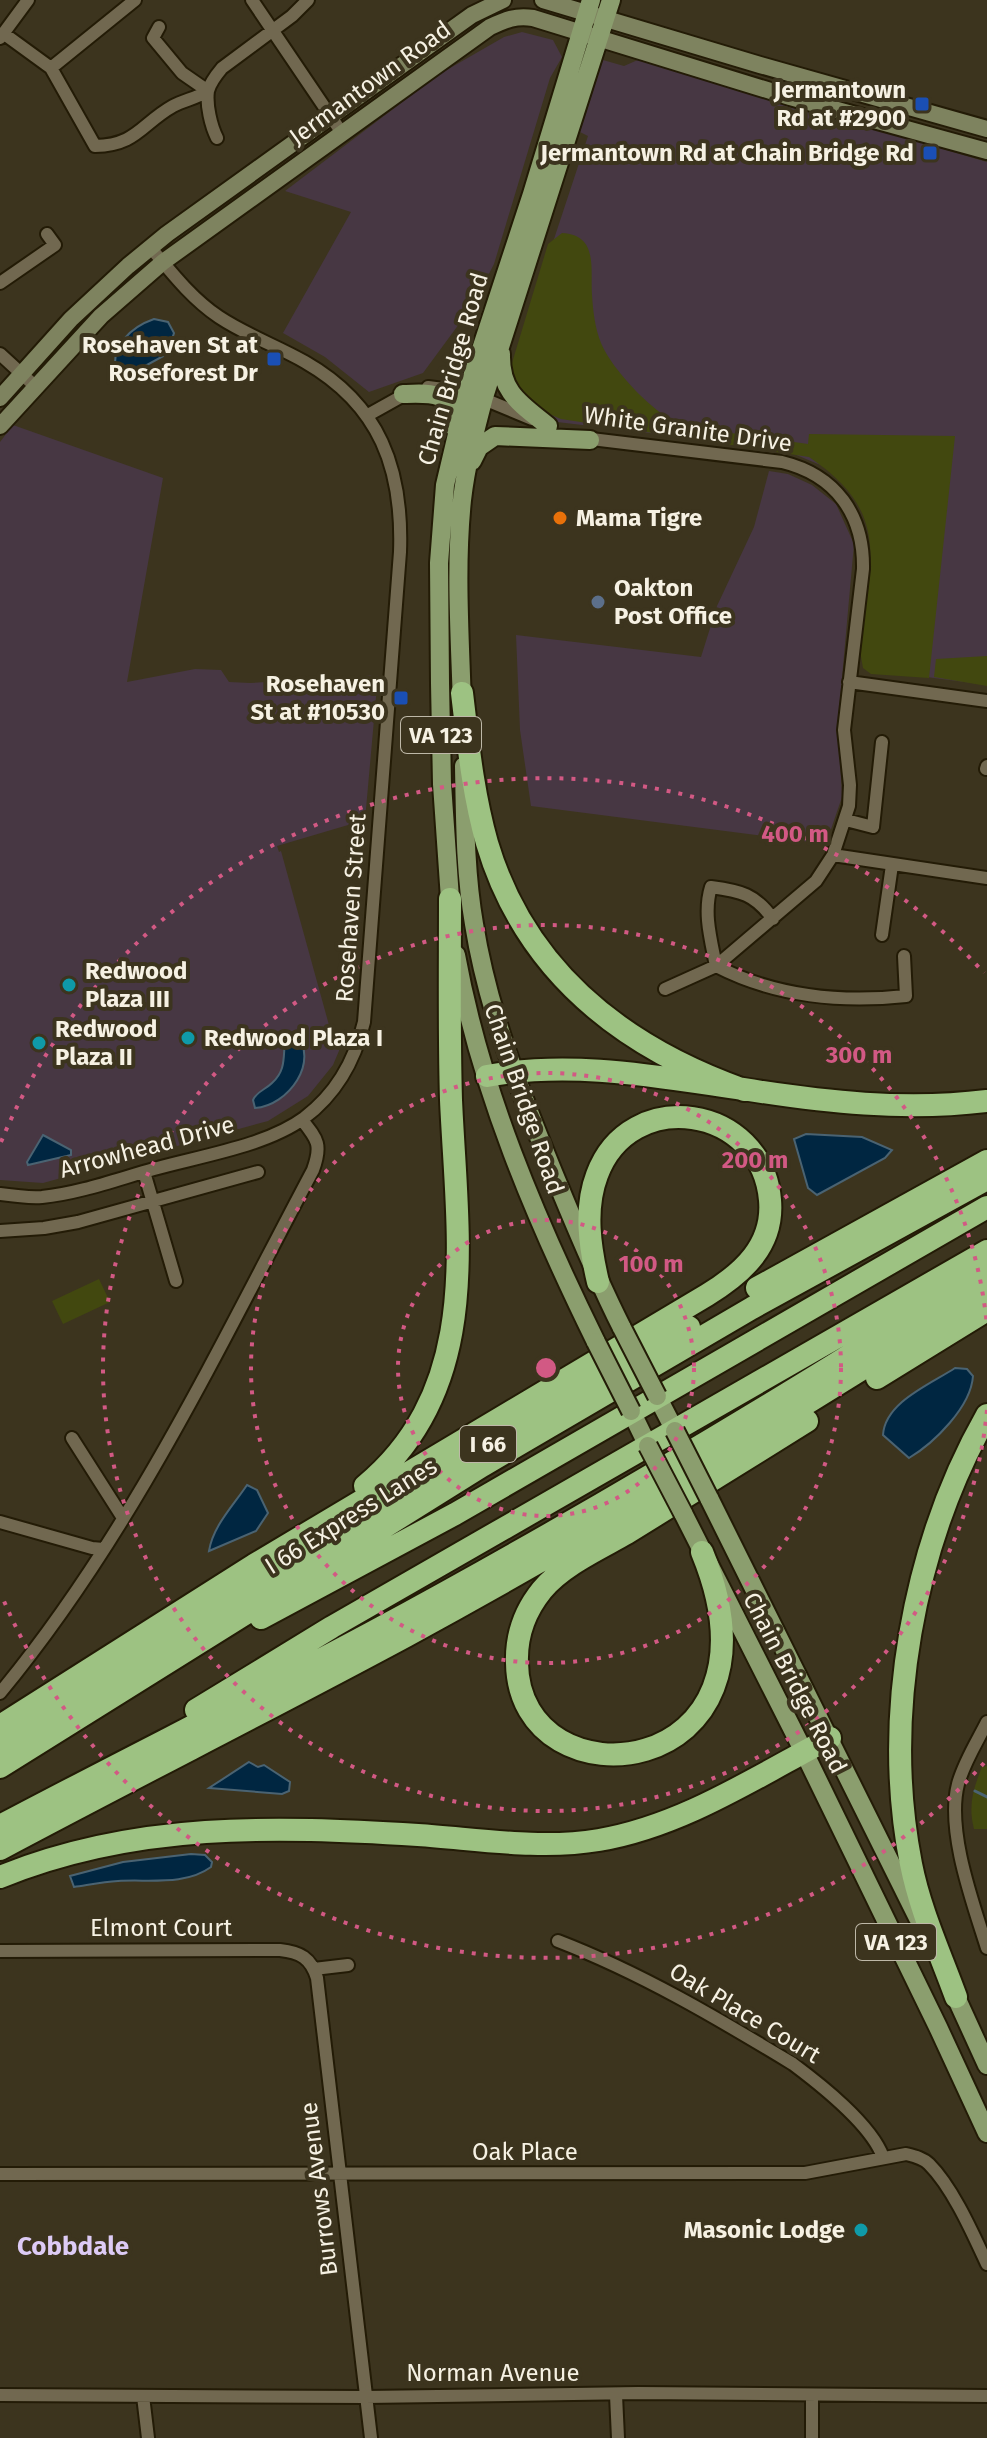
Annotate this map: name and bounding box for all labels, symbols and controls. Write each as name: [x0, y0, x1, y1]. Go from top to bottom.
street label: Jermantown Road: [284, 15, 456, 151]
place label: Jermantown Rd at #2900: [773, 76, 906, 132]
marker: Jermantown Rd at #2900: [913, 95, 931, 113]
place label: Jermantown Rd at Chain Bridge Rd: [539, 139, 914, 167]
marker: Jermantown Rd at Chain Bridge Rd: [921, 144, 939, 162]
street label: Chain Bridge Road: [412, 269, 494, 469]
place label: Rosehaven St at Roseforest Dr: [82, 331, 259, 387]
marker: Rosehaven St at Roseforest Dr: [265, 350, 283, 368]
street label: White Granite Drive: [582, 401, 794, 457]
place label: Mama Tigre: [576, 504, 702, 532]
marker: Mama Tigre: [551, 509, 569, 527]
place label: Oakton Post Office: [614, 574, 732, 630]
marker: Oakton Post Office: [589, 593, 607, 611]
place label: Rosehaven St at #10530: [251, 670, 385, 726]
marker: Rosehaven St at #10530: [392, 689, 410, 707]
road number: VA 123: [401, 717, 481, 753]
street label: Rosehaven Street: [330, 812, 372, 1004]
text: 400 m: [761, 820, 829, 848]
place label: Redwood Plaza III: [85, 957, 188, 1013]
marker: Redwood Plaza III: [60, 976, 78, 994]
street label: Chain Bridge Road: [478, 1000, 570, 1198]
place label: Redwood Plaza II: [55, 1015, 158, 1071]
place label: Redwood Plaza I: [204, 1024, 383, 1052]
marker: Redwood Plaza I: [179, 1029, 197, 1047]
marker: Redwood Plaza II: [30, 1034, 48, 1052]
text: 300 m: [825, 1041, 892, 1069]
street label: Arrowhead Drive: [57, 1110, 237, 1184]
text: 200 m: [722, 1146, 788, 1174]
text: 100 m: [618, 1250, 684, 1278]
centre of rings: [532, 1354, 560, 1382]
road number: I 66: [460, 1426, 516, 1462]
street label: I 66 Express Lanes: [260, 1452, 442, 1580]
street label: Chain Bridge Road: [737, 1588, 853, 1778]
street label: Elmont Court: [90, 1914, 232, 1942]
road number: VA 123: [856, 1924, 936, 1960]
street label: Oak Place Court: [664, 1957, 826, 2069]
street label: Burrows Avenue: [294, 2101, 344, 2277]
street label: Oak Place: [472, 2138, 578, 2166]
place label: Masonic Lodge: [684, 2216, 845, 2244]
marker: Masonic Lodge: [852, 2221, 870, 2239]
district label: Cobbdale: [17, 2231, 129, 2262]
street label: Norman Avenue: [406, 2359, 580, 2387]

